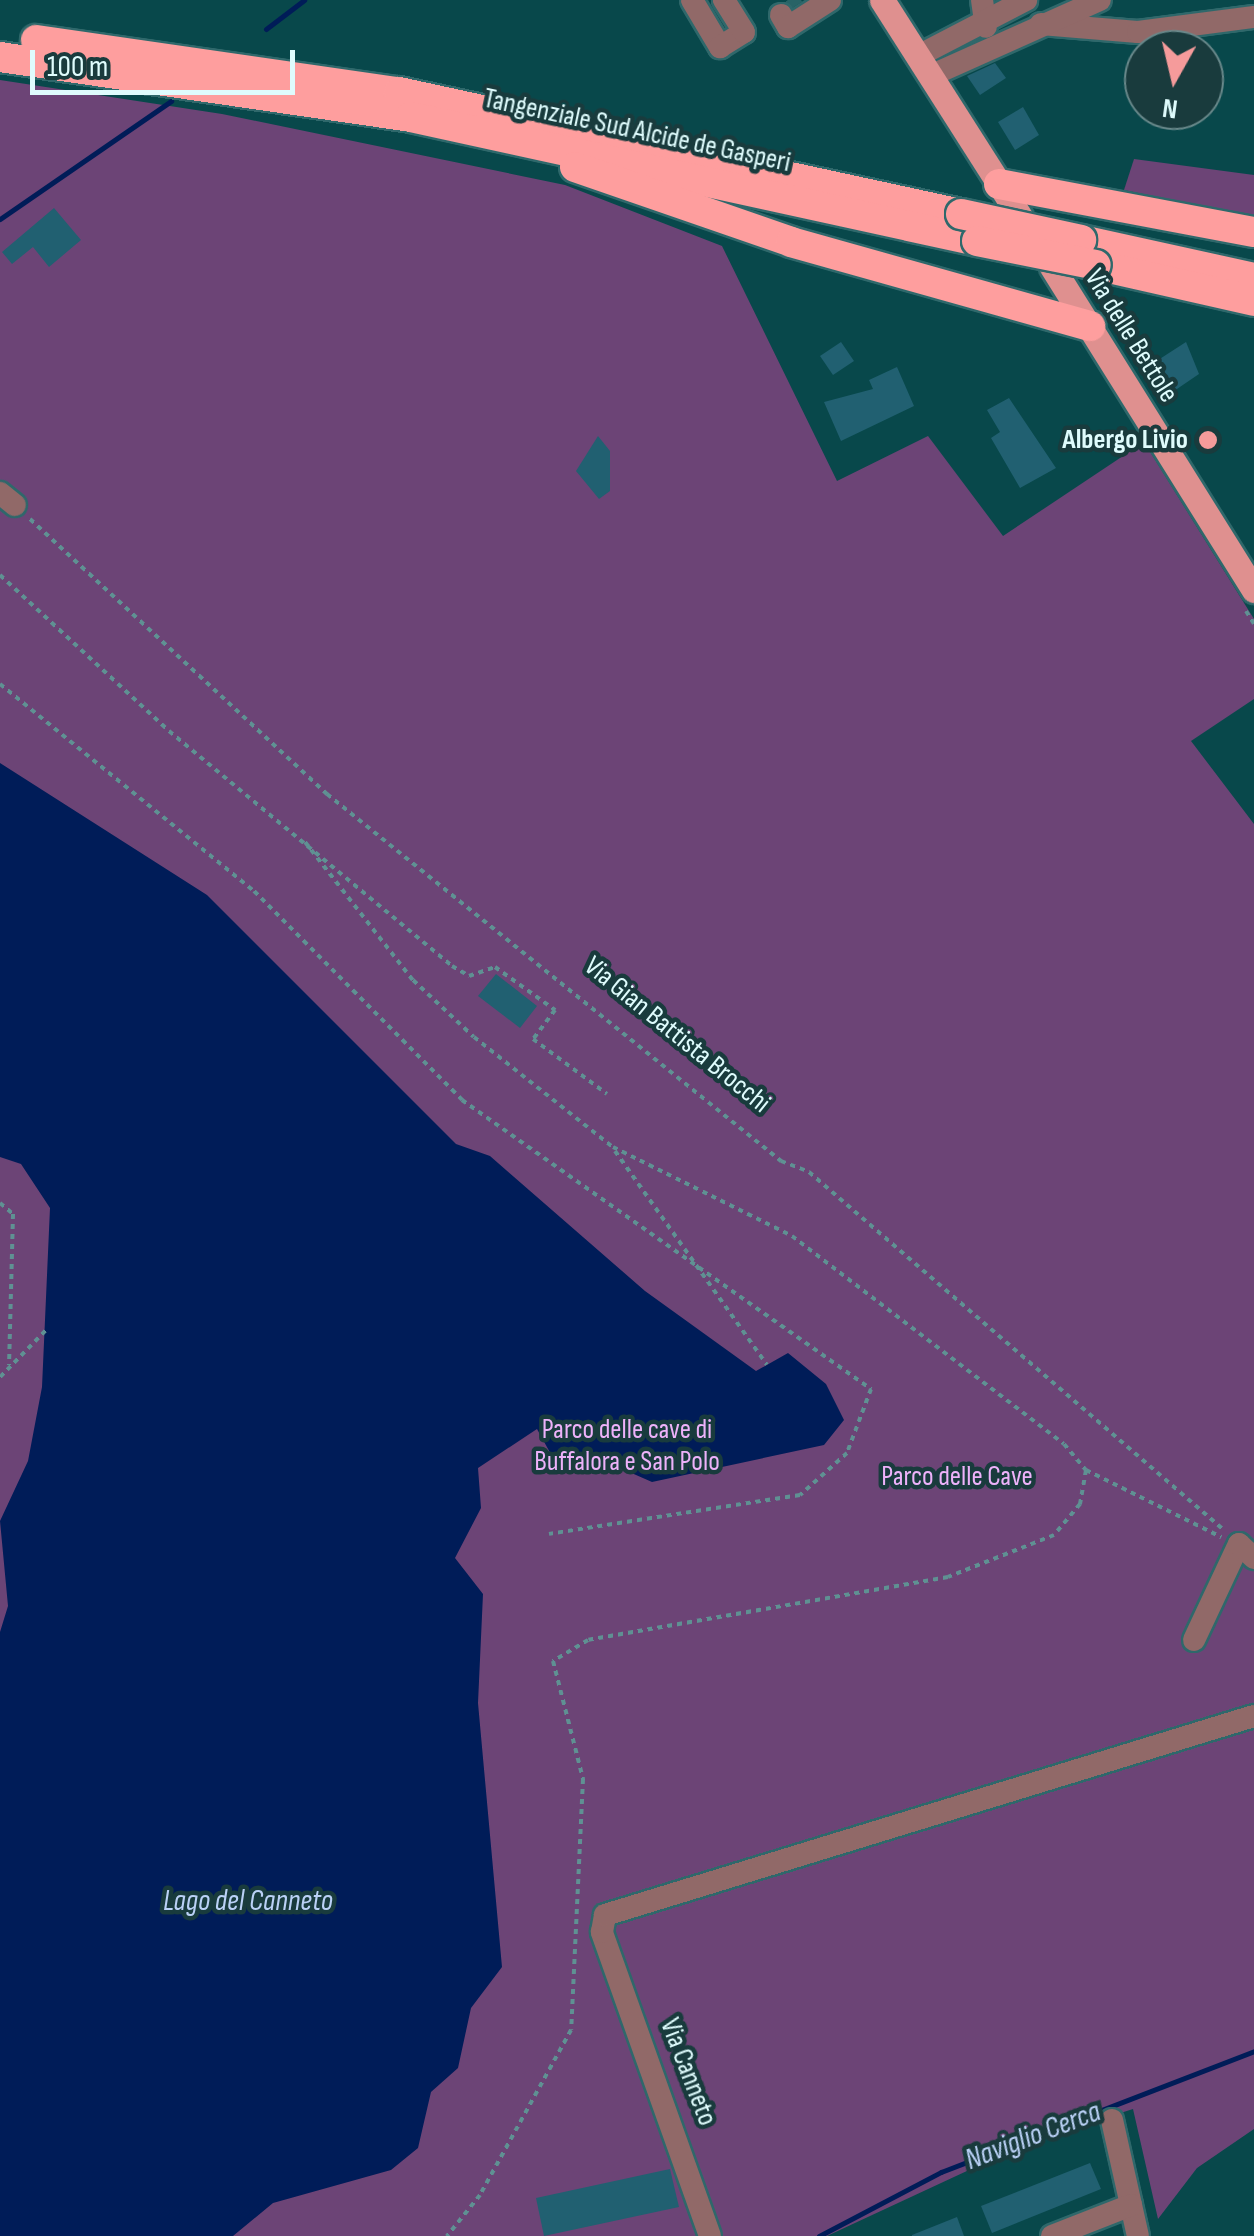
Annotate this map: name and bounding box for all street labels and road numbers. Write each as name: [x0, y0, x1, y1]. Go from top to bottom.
street label: Tangenziale Sud Alcide de Gasperi: [481, 82, 793, 180]
street label: Via delle Bettole: [1077, 263, 1185, 409]
street label: Via Gian Battista Brocchi: [577, 950, 777, 1120]
street label: Via Canneto: [652, 2014, 724, 2130]

